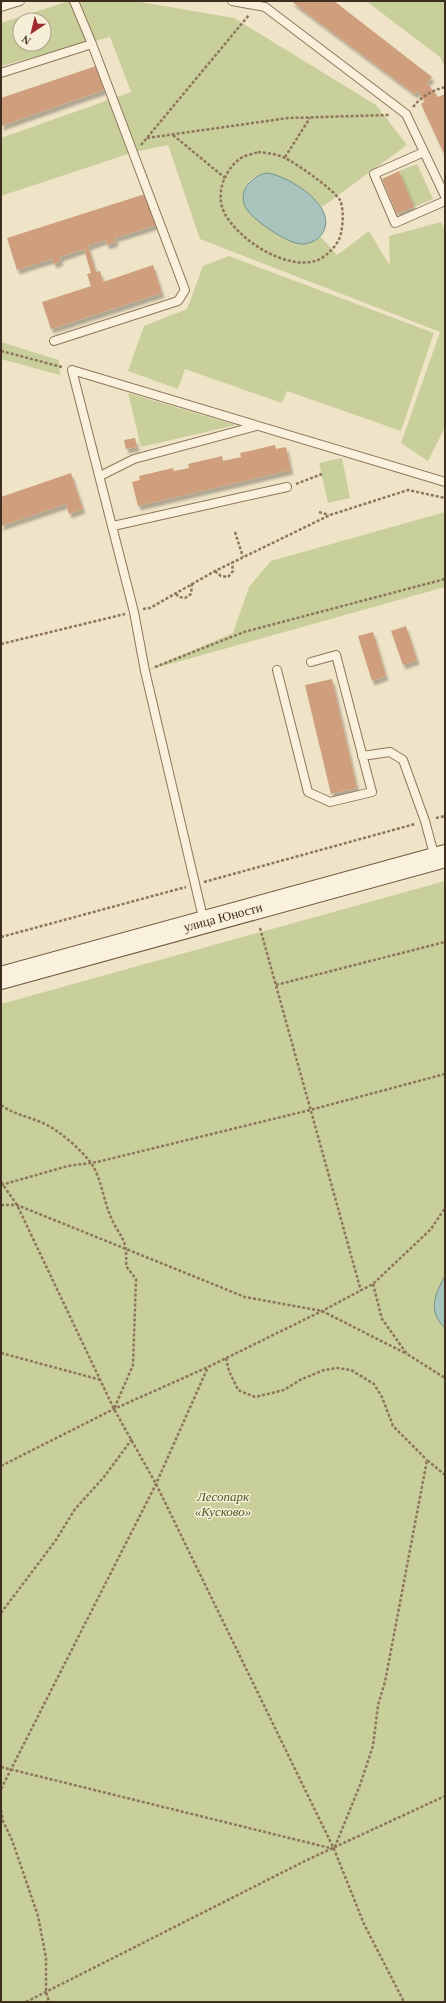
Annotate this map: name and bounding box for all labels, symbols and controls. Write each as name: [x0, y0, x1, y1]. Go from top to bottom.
north arrow: [12, 12, 52, 52]
text: N: [20, 33, 33, 47]
street label: улица Юности: [182, 899, 264, 935]
park label: Лесопарк «Кусково»: [195, 1489, 251, 1519]

